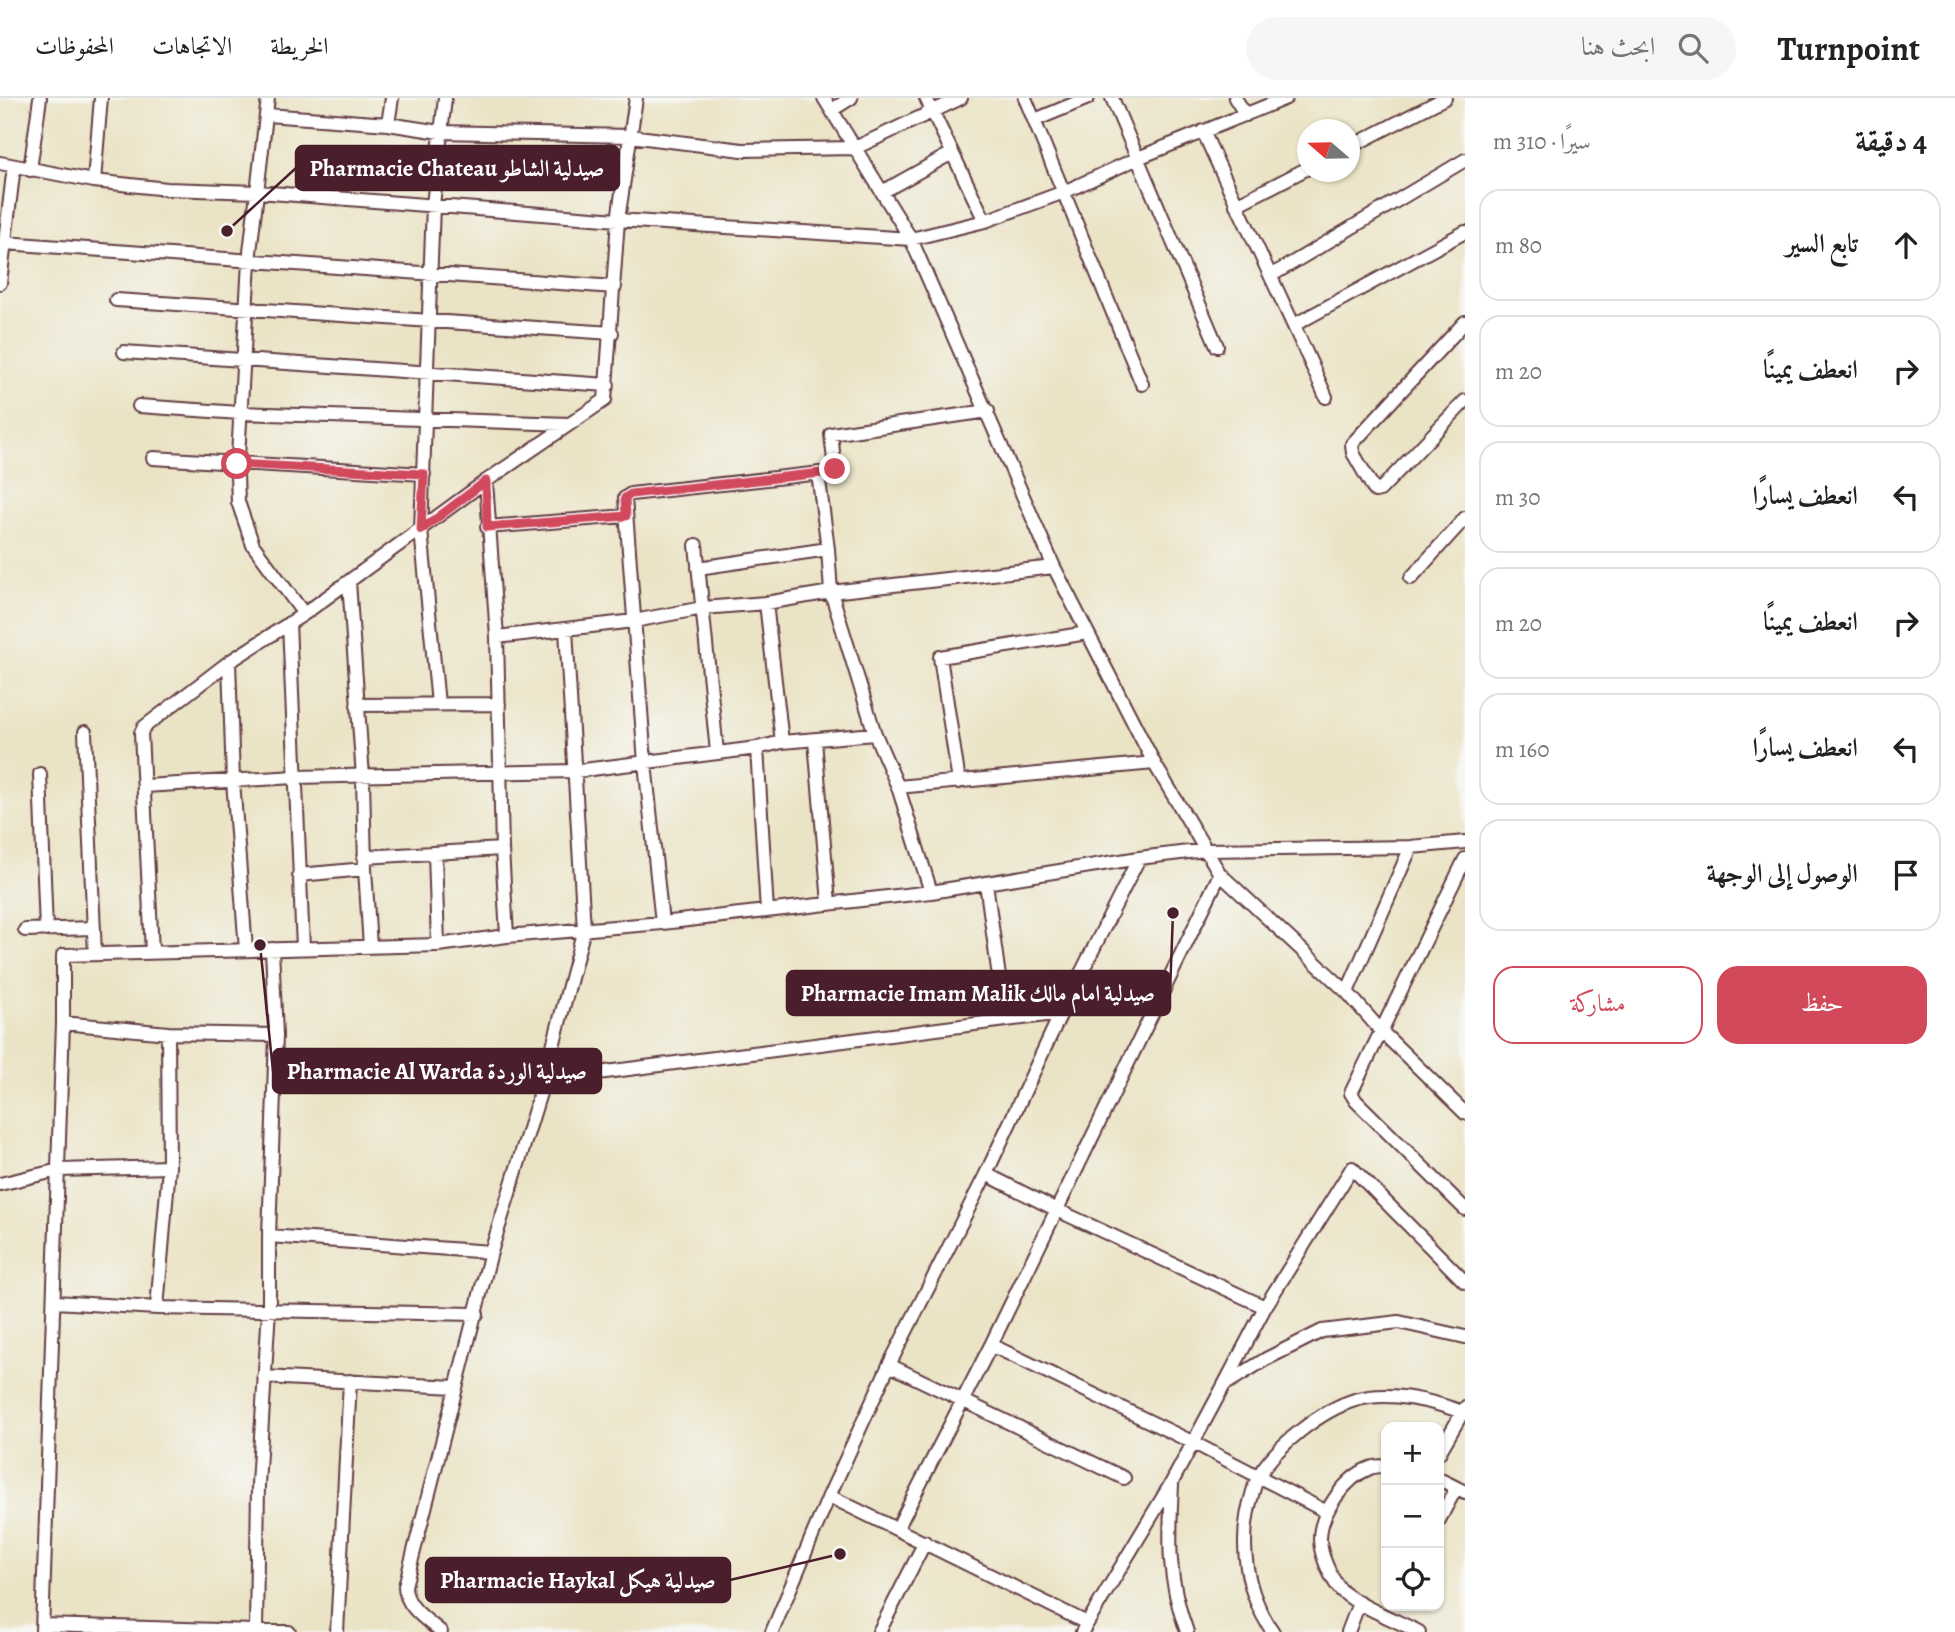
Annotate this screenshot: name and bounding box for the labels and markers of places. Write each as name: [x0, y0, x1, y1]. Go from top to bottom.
callout: Pharmacie Chateau صيدلية الشاطو: [296, 146, 619, 190]
callout: Pharmacie Imam Malik صيدلية امام مالك: [787, 971, 1170, 1015]
callout: Pharmacie Al Warda صيدلية الوردة: [273, 1049, 601, 1093]
callout: Pharmacie Haykal صيدلية هيكل: [426, 1558, 730, 1602]

